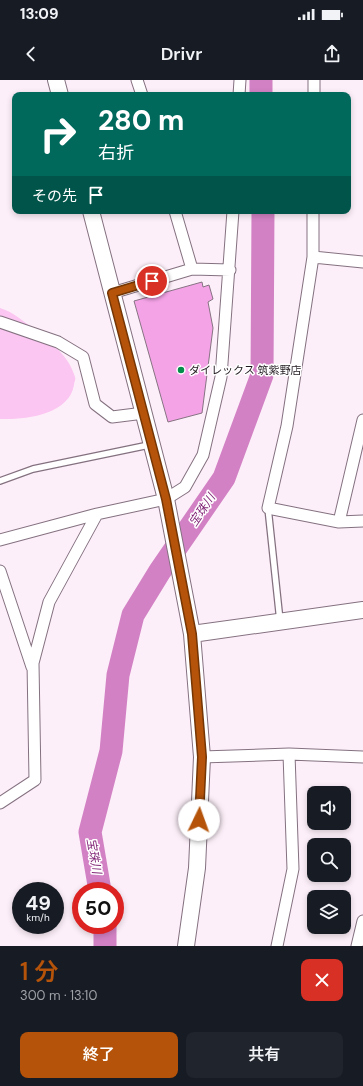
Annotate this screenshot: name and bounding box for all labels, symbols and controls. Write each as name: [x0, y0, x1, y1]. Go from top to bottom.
text: 13:09: [20, 4, 58, 24]
text: Drivr: [161, 42, 202, 66]
icon: back: [20, 43, 42, 65]
icon: share: [321, 43, 343, 65]
text: 280 m: [98, 102, 184, 139]
icon: right: [32, 108, 84, 160]
text: 右折: [98, 141, 134, 165]
icon: arrive: [85, 184, 107, 206]
text: その先: [32, 186, 77, 206]
pin: [135, 264, 169, 298]
icon: arrive: [141, 270, 163, 292]
place label: ダイレックス 筑紫野店: [189, 363, 302, 377]
marker: ダイレックス 筑紫野店: [176, 365, 186, 375]
water label: 宝珠川: [185, 489, 220, 529]
map controls: [307, 786, 351, 934]
button: sound: [307, 786, 351, 830]
position arrow: [178, 799, 220, 841]
water label: 宝珠川: [83, 837, 105, 877]
button: search: [307, 838, 351, 882]
speed limit sign: 50: [72, 882, 124, 934]
text: 49: [25, 890, 51, 916]
button: layers: [307, 890, 351, 934]
text: km/h: [26, 911, 50, 924]
text: 1 分: [20, 956, 58, 987]
button: close: [301, 959, 343, 1001]
text: 300 m · 13:10: [20, 987, 97, 1004]
button: 終了: [20, 1032, 178, 1078]
button: 共有: [186, 1032, 343, 1078]

